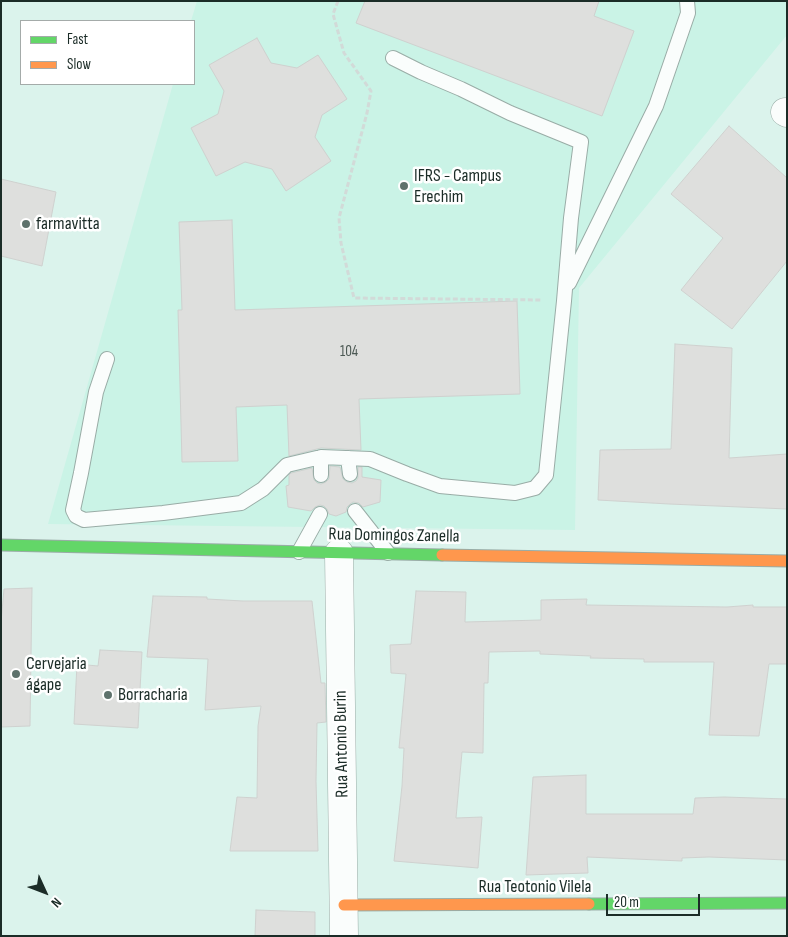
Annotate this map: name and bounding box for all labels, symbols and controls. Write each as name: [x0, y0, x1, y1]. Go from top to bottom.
legend: [20, 20, 195, 85]
text: Fast: [67, 30, 88, 49]
text: Slow: [67, 55, 91, 74]
place label: IFRS - Campus Erechim: [414, 165, 501, 208]
marker: IFRS - Campus Erechim: [398, 180, 410, 192]
place label: farmavitta: [36, 213, 100, 235]
marker: farmavitta: [20, 218, 32, 230]
house number: 104: [340, 343, 358, 361]
street label: Rua Domingos Zanella: [328, 524, 460, 548]
place label: Cervejaria ágape: [26, 653, 87, 696]
marker: Cervejaria ágape: [10, 668, 22, 680]
place label: Borracharia: [118, 684, 188, 706]
marker: Borracharia: [102, 689, 114, 701]
street label: Rua Antonio Burin: [330, 690, 354, 798]
north arrow: [20, 867, 70, 917]
street label: Rua Teotonio Vilela: [479, 876, 591, 898]
scale bar: [608, 884, 702, 916]
text: 20 m: [614, 893, 639, 912]
text: N: [48, 894, 65, 911]

